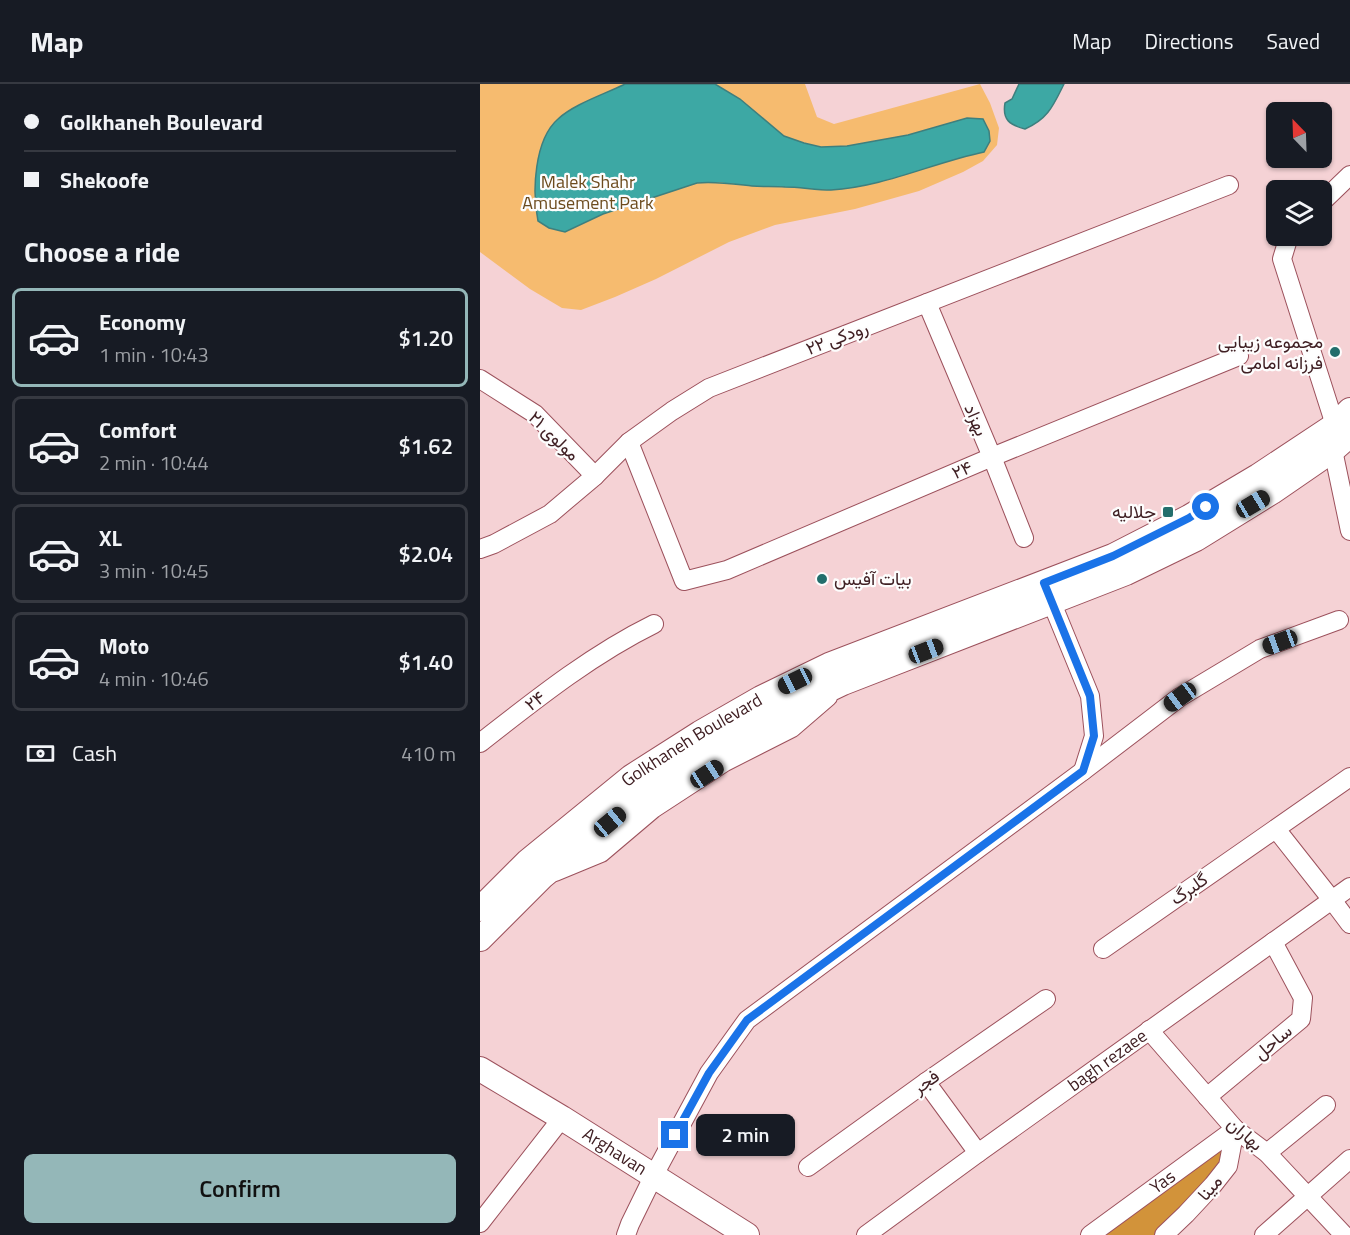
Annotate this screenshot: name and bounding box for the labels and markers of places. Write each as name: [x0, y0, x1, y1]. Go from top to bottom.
place label: مجموعه زیبایی فرزانه امامی: [1218, 328, 1323, 376]
marker: مجموعه زیبایی فرزانه امامی: [1328, 345, 1342, 359]
place label: جلالیه: [1112, 498, 1156, 525]
marker: جلالیه: [1161, 505, 1175, 519]
place label: بیات آفیس: [834, 565, 911, 592]
marker: بیات آفیس: [815, 572, 829, 586]

